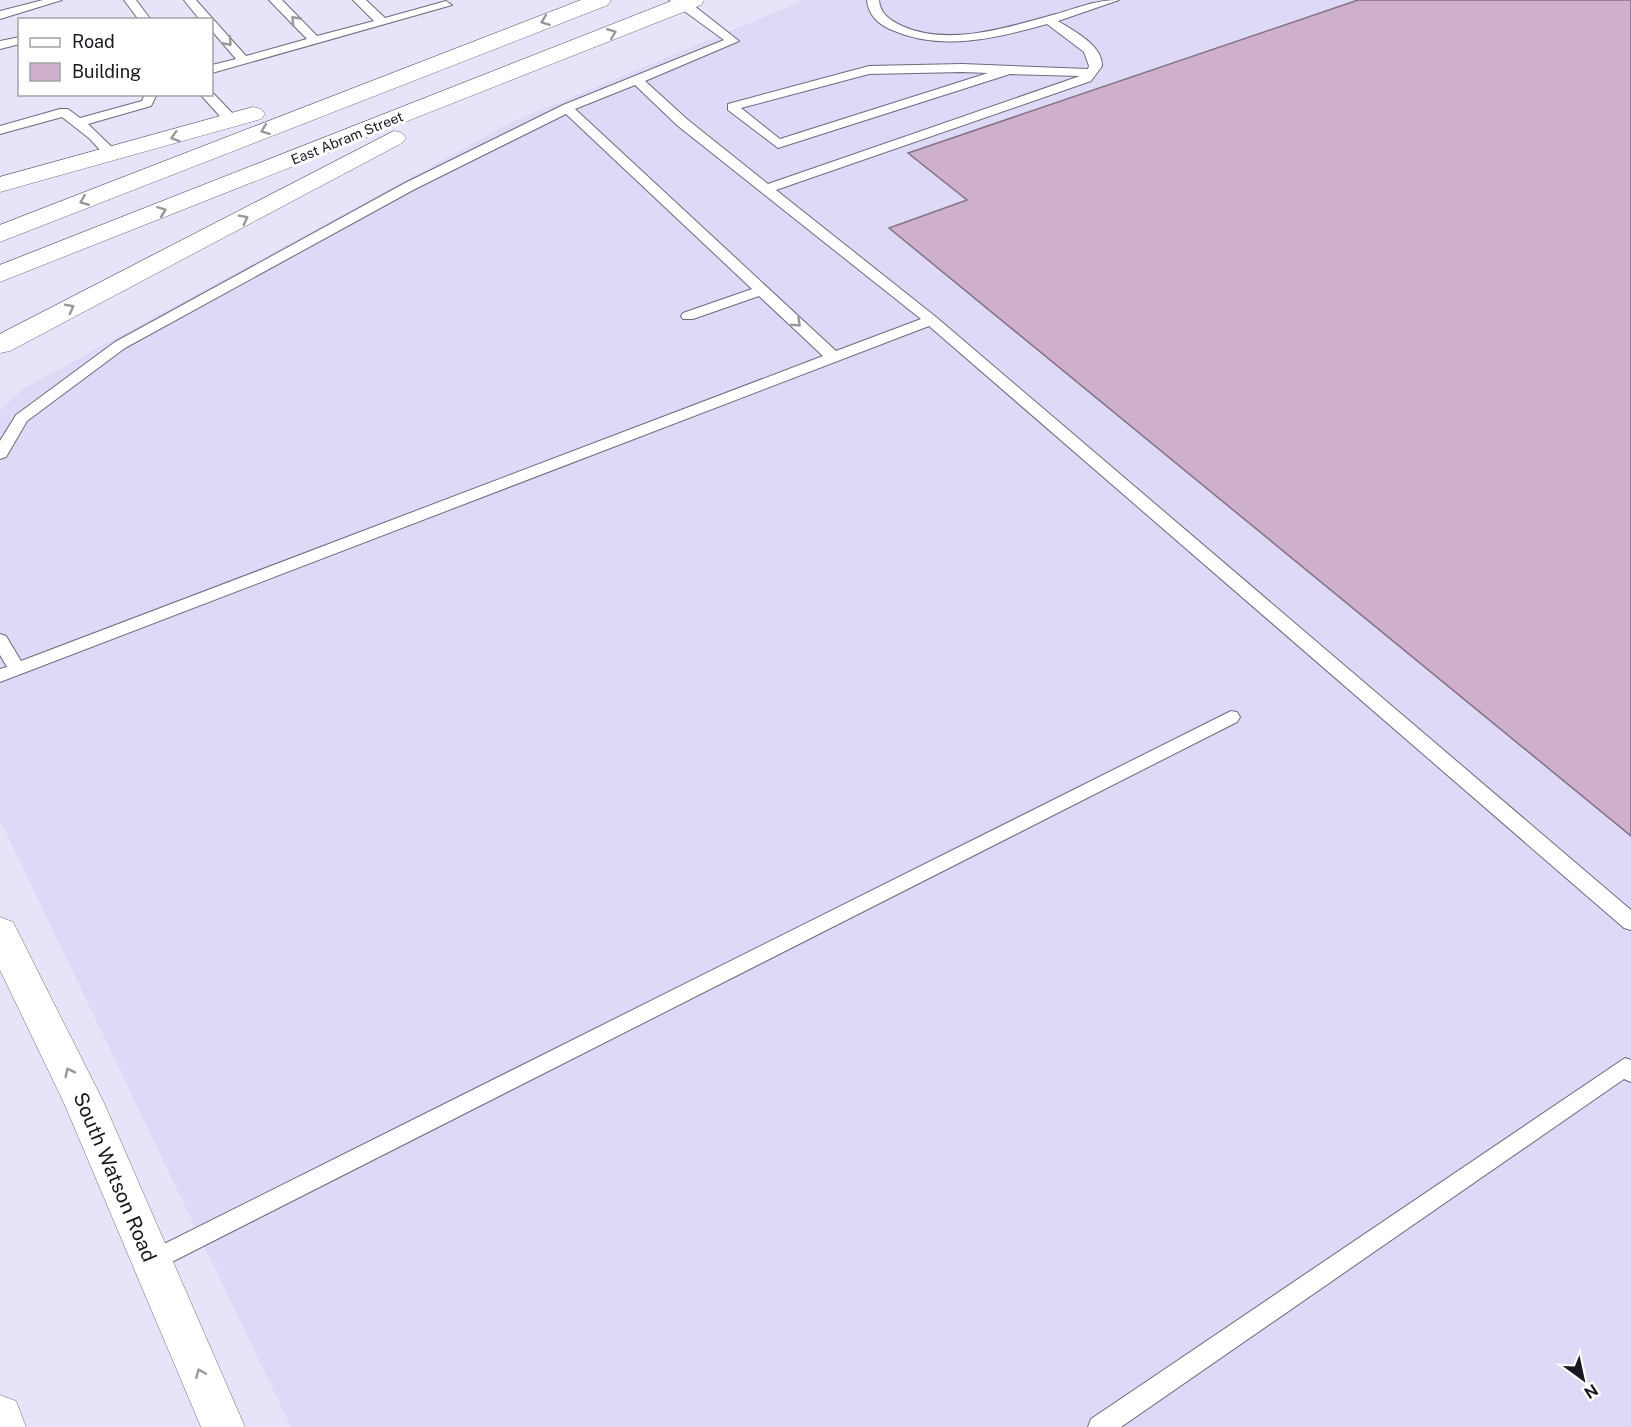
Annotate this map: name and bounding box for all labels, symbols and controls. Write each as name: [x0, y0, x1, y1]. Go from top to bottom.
one-way arrow: [540, 14, 551, 26]
one-way arrow: [292, 17, 303, 28]
legend: [18, 18, 213, 96]
one-way arrow: [606, 28, 617, 40]
text: Road: [72, 31, 115, 52]
one-way arrow: [221, 36, 232, 46]
text: Building: [72, 61, 141, 82]
street label: East Abram Street: [289, 108, 405, 168]
one-way arrow: [261, 122, 271, 135]
one-way arrow: [170, 130, 181, 142]
one-way arrow: [79, 194, 90, 206]
one-way arrow: [155, 206, 166, 218]
one-way arrow: [237, 214, 248, 226]
one-way arrow: [64, 304, 75, 315]
one-way arrow: [790, 316, 801, 327]
one-way arrow: [65, 1068, 77, 1079]
street label: South Watson Road: [68, 1089, 162, 1265]
north arrow: [1553, 1349, 1613, 1409]
one-way arrow: [195, 1369, 207, 1380]
text: N: [1580, 1380, 1601, 1403]

